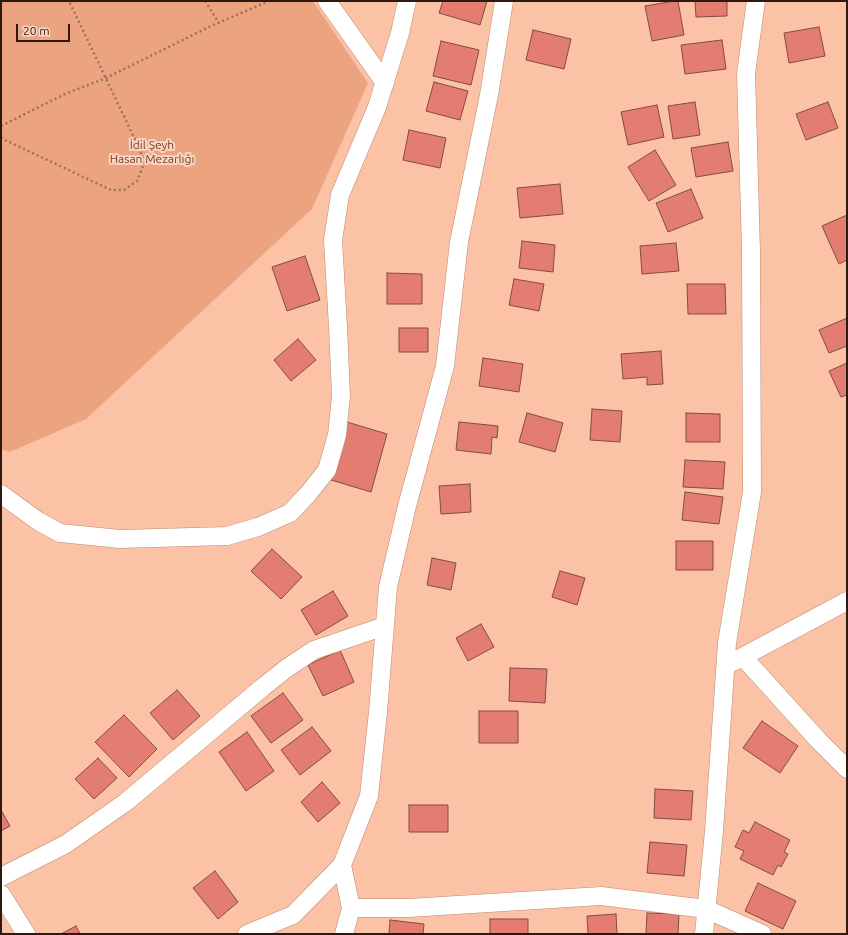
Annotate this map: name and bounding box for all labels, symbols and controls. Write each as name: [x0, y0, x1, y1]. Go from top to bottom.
scale bar: [18, 16, 72, 42]
text: 20 m: [23, 24, 50, 37]
park label: İdil Şeyh Hasan Mezarlığı: [110, 138, 194, 166]

